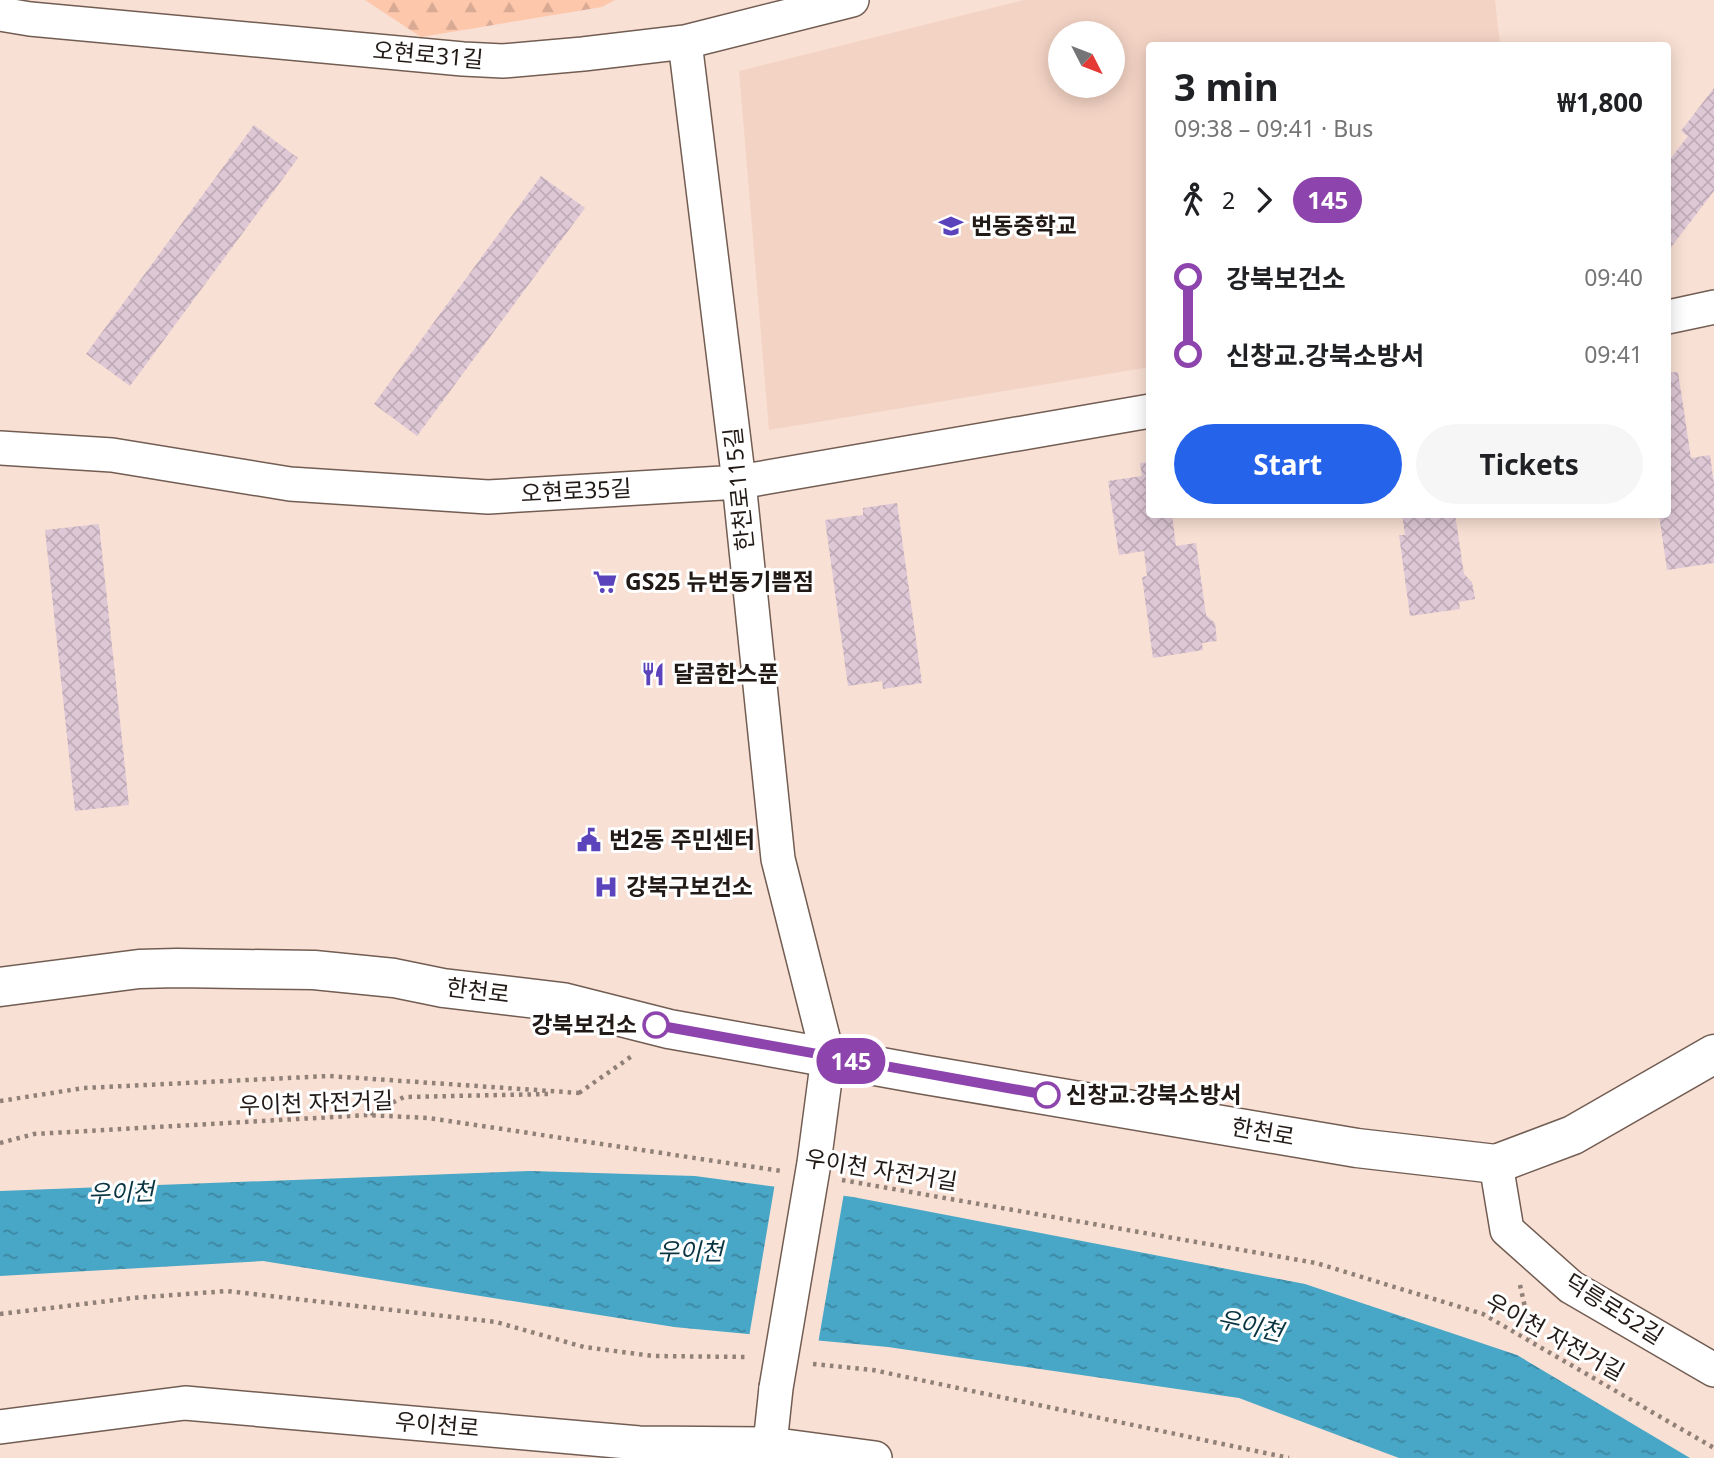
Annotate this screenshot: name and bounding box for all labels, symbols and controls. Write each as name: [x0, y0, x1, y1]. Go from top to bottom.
north arrow: [1048, 21, 1125, 98]
map controls: [1048, 21, 1125, 98]
street label: 오현로31길: [371, 33, 485, 75]
text: 3 min: [1174, 60, 1279, 112]
text: ₩1,800: [1557, 84, 1643, 120]
text: 09:38 – 09:41 · Bus: [1174, 112, 1373, 144]
icon: walk: [1174, 181, 1212, 219]
icon: forward: [1245, 181, 1283, 219]
text: 145: [1307, 183, 1348, 216]
text: 2: [1222, 184, 1235, 216]
place label: 번동중학교: [971, 209, 1077, 241]
school or university icon: 번동중학교: [937, 212, 965, 240]
text: 강북보건소: [1226, 260, 1346, 296]
text: 09:40: [1584, 261, 1643, 293]
text: 신창교.강북소방서: [1226, 337, 1425, 373]
text: 09:41: [1584, 338, 1643, 370]
button: Start: [1174, 424, 1402, 504]
button: Tickets: [1416, 424, 1643, 504]
street label: 한천로115길: [716, 426, 760, 552]
street label: 오현로35길: [520, 471, 632, 509]
place label: GS25 뉴번동기쁨점: [625, 565, 814, 597]
supermarket icon: GS25 뉴번동기쁨점: [591, 568, 619, 596]
place label: 달콤한스푼: [673, 657, 779, 689]
restaurant icon: 달콤한스푼: [639, 660, 667, 688]
place label: 번2동 주민센터: [609, 823, 755, 855]
public building icon: 번2동 주민센터: [575, 826, 603, 854]
place label: 강북구보건소: [626, 870, 753, 902]
hospital icon: 강북구보건소: [592, 873, 620, 901]
street label: 한천로: [445, 970, 512, 1010]
place label: 강북보건소: [531, 1008, 637, 1040]
marker: 강북보건소: [643, 1012, 669, 1038]
line badge: 145: [811, 1038, 891, 1084]
text: 145: [830, 1044, 872, 1077]
place label: 신창교.강북소방서: [1066, 1078, 1242, 1110]
marker: 신창교.강북소방서: [1034, 1082, 1060, 1108]
street label: 우이천 자전거길: [238, 1083, 394, 1121]
street label: 한천로: [1229, 1110, 1297, 1152]
street label: 우이천 자전거길: [803, 1141, 960, 1197]
water label: 우이천: [87, 1174, 158, 1209]
water label: 우이천: [657, 1234, 726, 1267]
street label: 덕릉로52길: [1559, 1265, 1670, 1351]
street label: 우이천 자전거길: [1480, 1285, 1631, 1387]
water label: 우이천: [1214, 1301, 1289, 1349]
street label: 우이천로: [394, 1404, 481, 1444]

